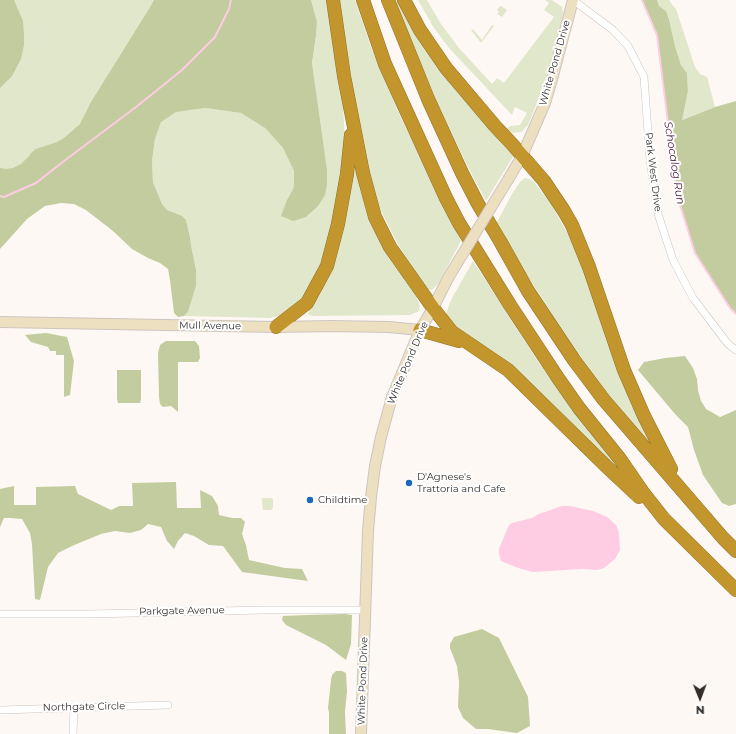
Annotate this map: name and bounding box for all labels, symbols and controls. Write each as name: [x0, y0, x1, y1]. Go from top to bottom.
street label: White Pond Drive: [537, 19, 573, 107]
water label: Schocalog Run: [661, 121, 687, 205]
street label: Park West Drive: [642, 132, 664, 212]
street label: Mull Avenue: [179, 319, 241, 333]
street label: White Pond Drive: [385, 320, 431, 406]
place label: D'Agnese's Trattoria and Cafe: [417, 471, 506, 494]
marker: D'Agnese's Trattoria and Cafe: [404, 478, 414, 488]
place label: Childtime: [318, 494, 367, 506]
marker: Childtime: [305, 495, 315, 505]
street label: Parkgate Avenue: [139, 604, 225, 618]
street label: White Pond Drive: [355, 637, 371, 725]
north arrow: [680, 678, 720, 718]
street label: Northgate Circle: [43, 700, 125, 714]
text: N: [696, 703, 705, 717]

